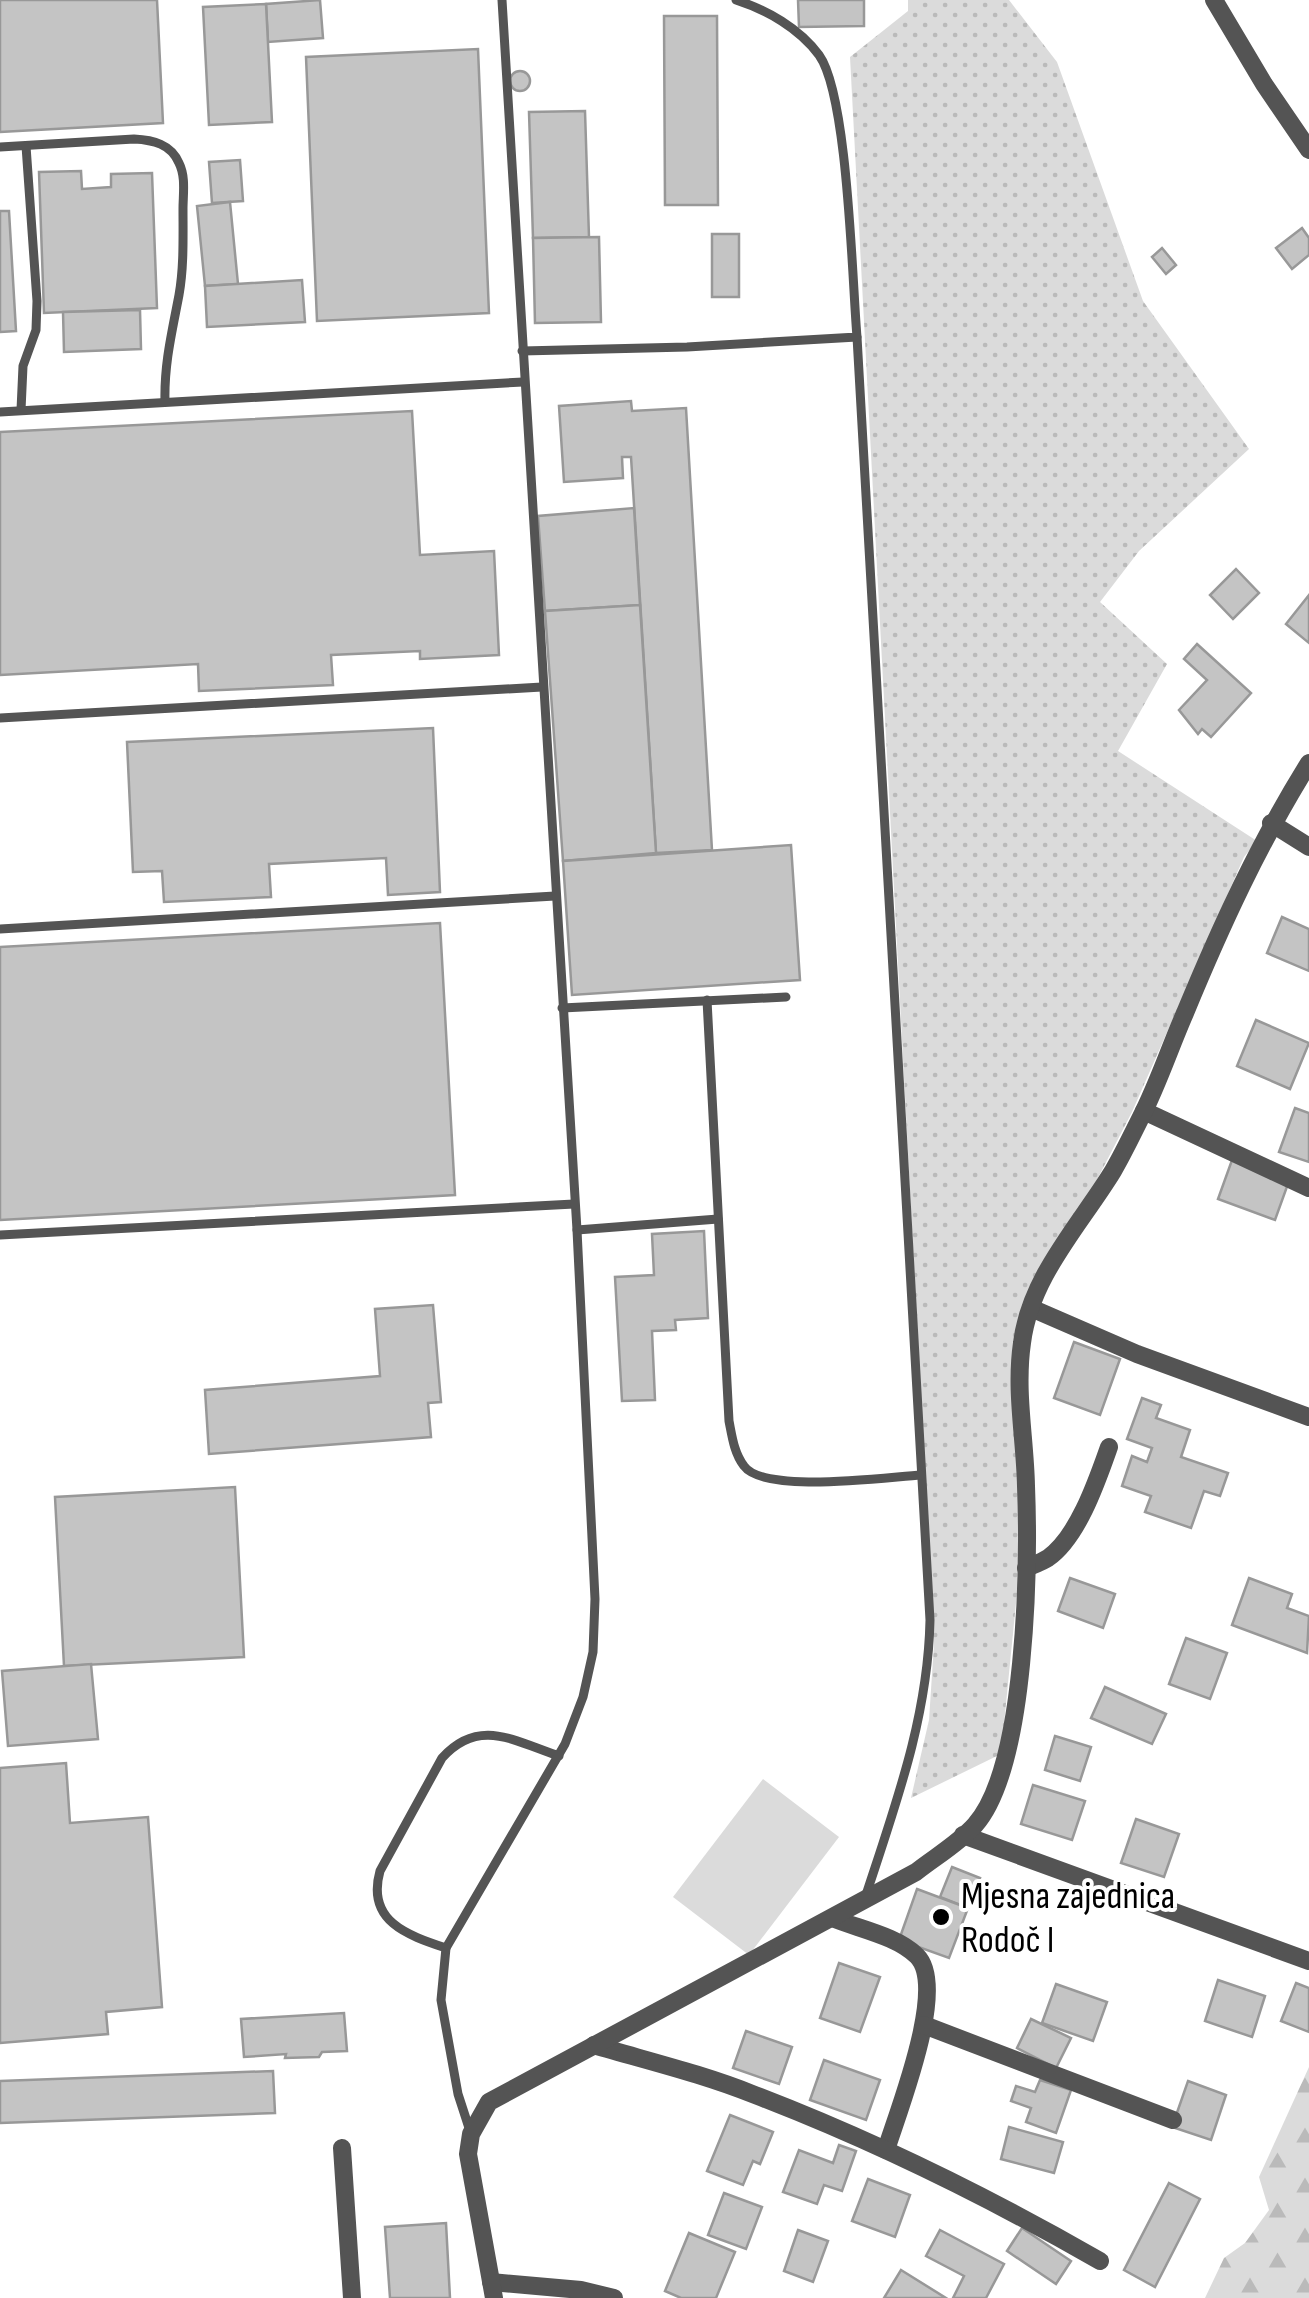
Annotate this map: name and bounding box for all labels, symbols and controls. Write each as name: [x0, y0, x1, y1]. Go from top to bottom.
place label: Mjesna zajednica Rodoč I: [961, 1874, 1175, 1963]
marker: Mjesna zajednica Rodoč I: [930, 1906, 952, 1928]

